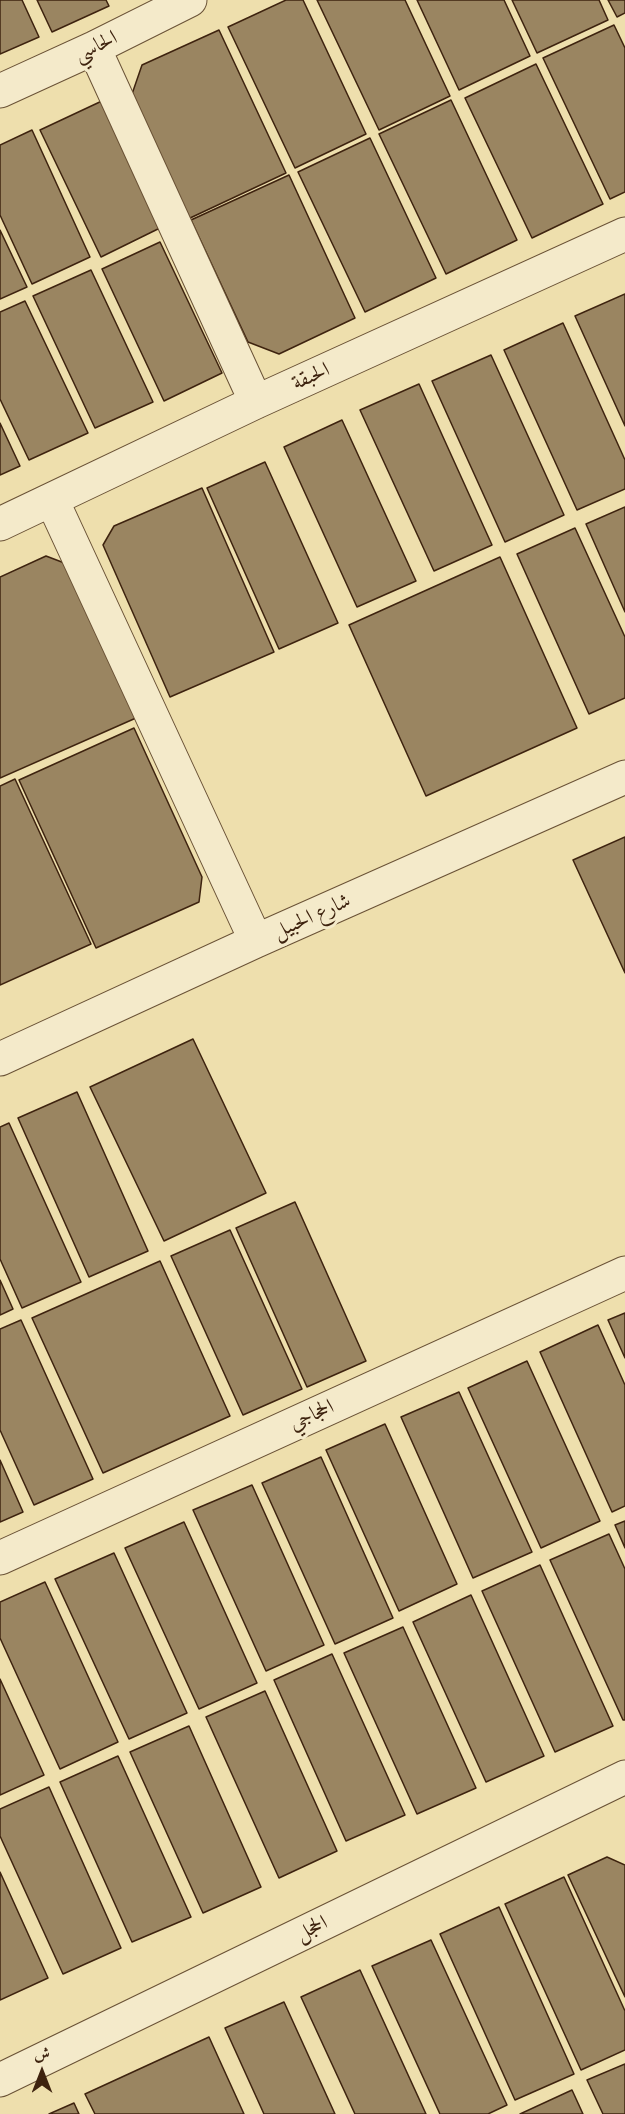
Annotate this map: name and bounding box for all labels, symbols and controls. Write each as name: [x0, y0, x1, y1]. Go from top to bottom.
street label: الحاسي: [70, 26, 122, 68]
street label: الحبقة: [288, 358, 334, 396]
street label: شارع الحبيل: [269, 889, 355, 945]
street label: الحجاجي: [286, 1395, 338, 1437]
street label: الحجل: [292, 1911, 332, 1947]
north arrow: [12, 2042, 72, 2102]
text: ش: [34, 2044, 50, 2063]

